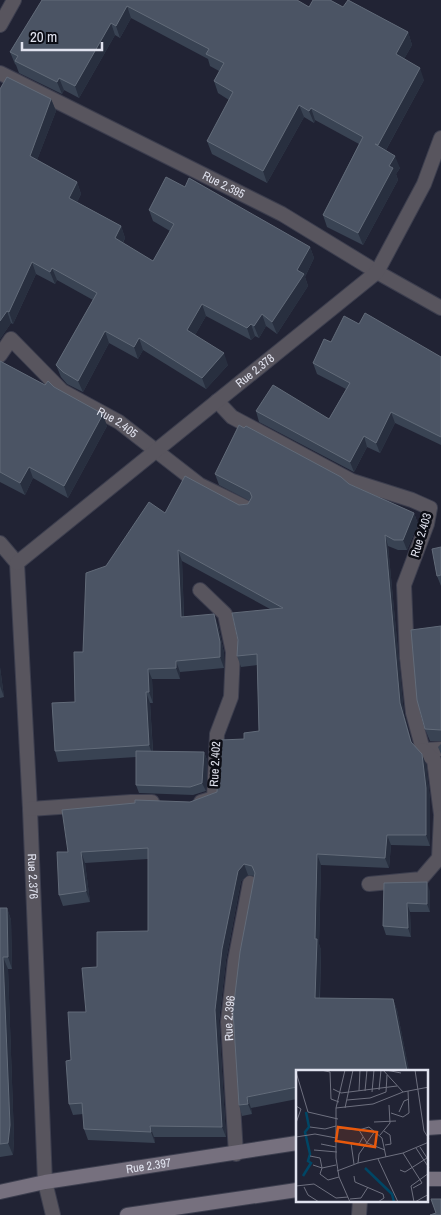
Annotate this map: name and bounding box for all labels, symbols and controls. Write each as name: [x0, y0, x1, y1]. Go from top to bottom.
scale bar: [22, 20, 102, 52]
text: 20 m: [30, 26, 57, 47]
street label: Rue 2.395: [200, 167, 248, 202]
street label: Rue 2.378: [232, 350, 278, 391]
street label: Rue 2.405: [94, 404, 141, 442]
street label: Rue 2.403: [407, 511, 435, 559]
street label: Rue 2.402: [206, 741, 224, 787]
street label: Rue 2.376: [24, 853, 42, 899]
street label: Rue 2.396: [220, 995, 239, 1041]
inset map: [296, 1070, 428, 1202]
street label: Rue 2.397: [125, 1154, 173, 1177]

